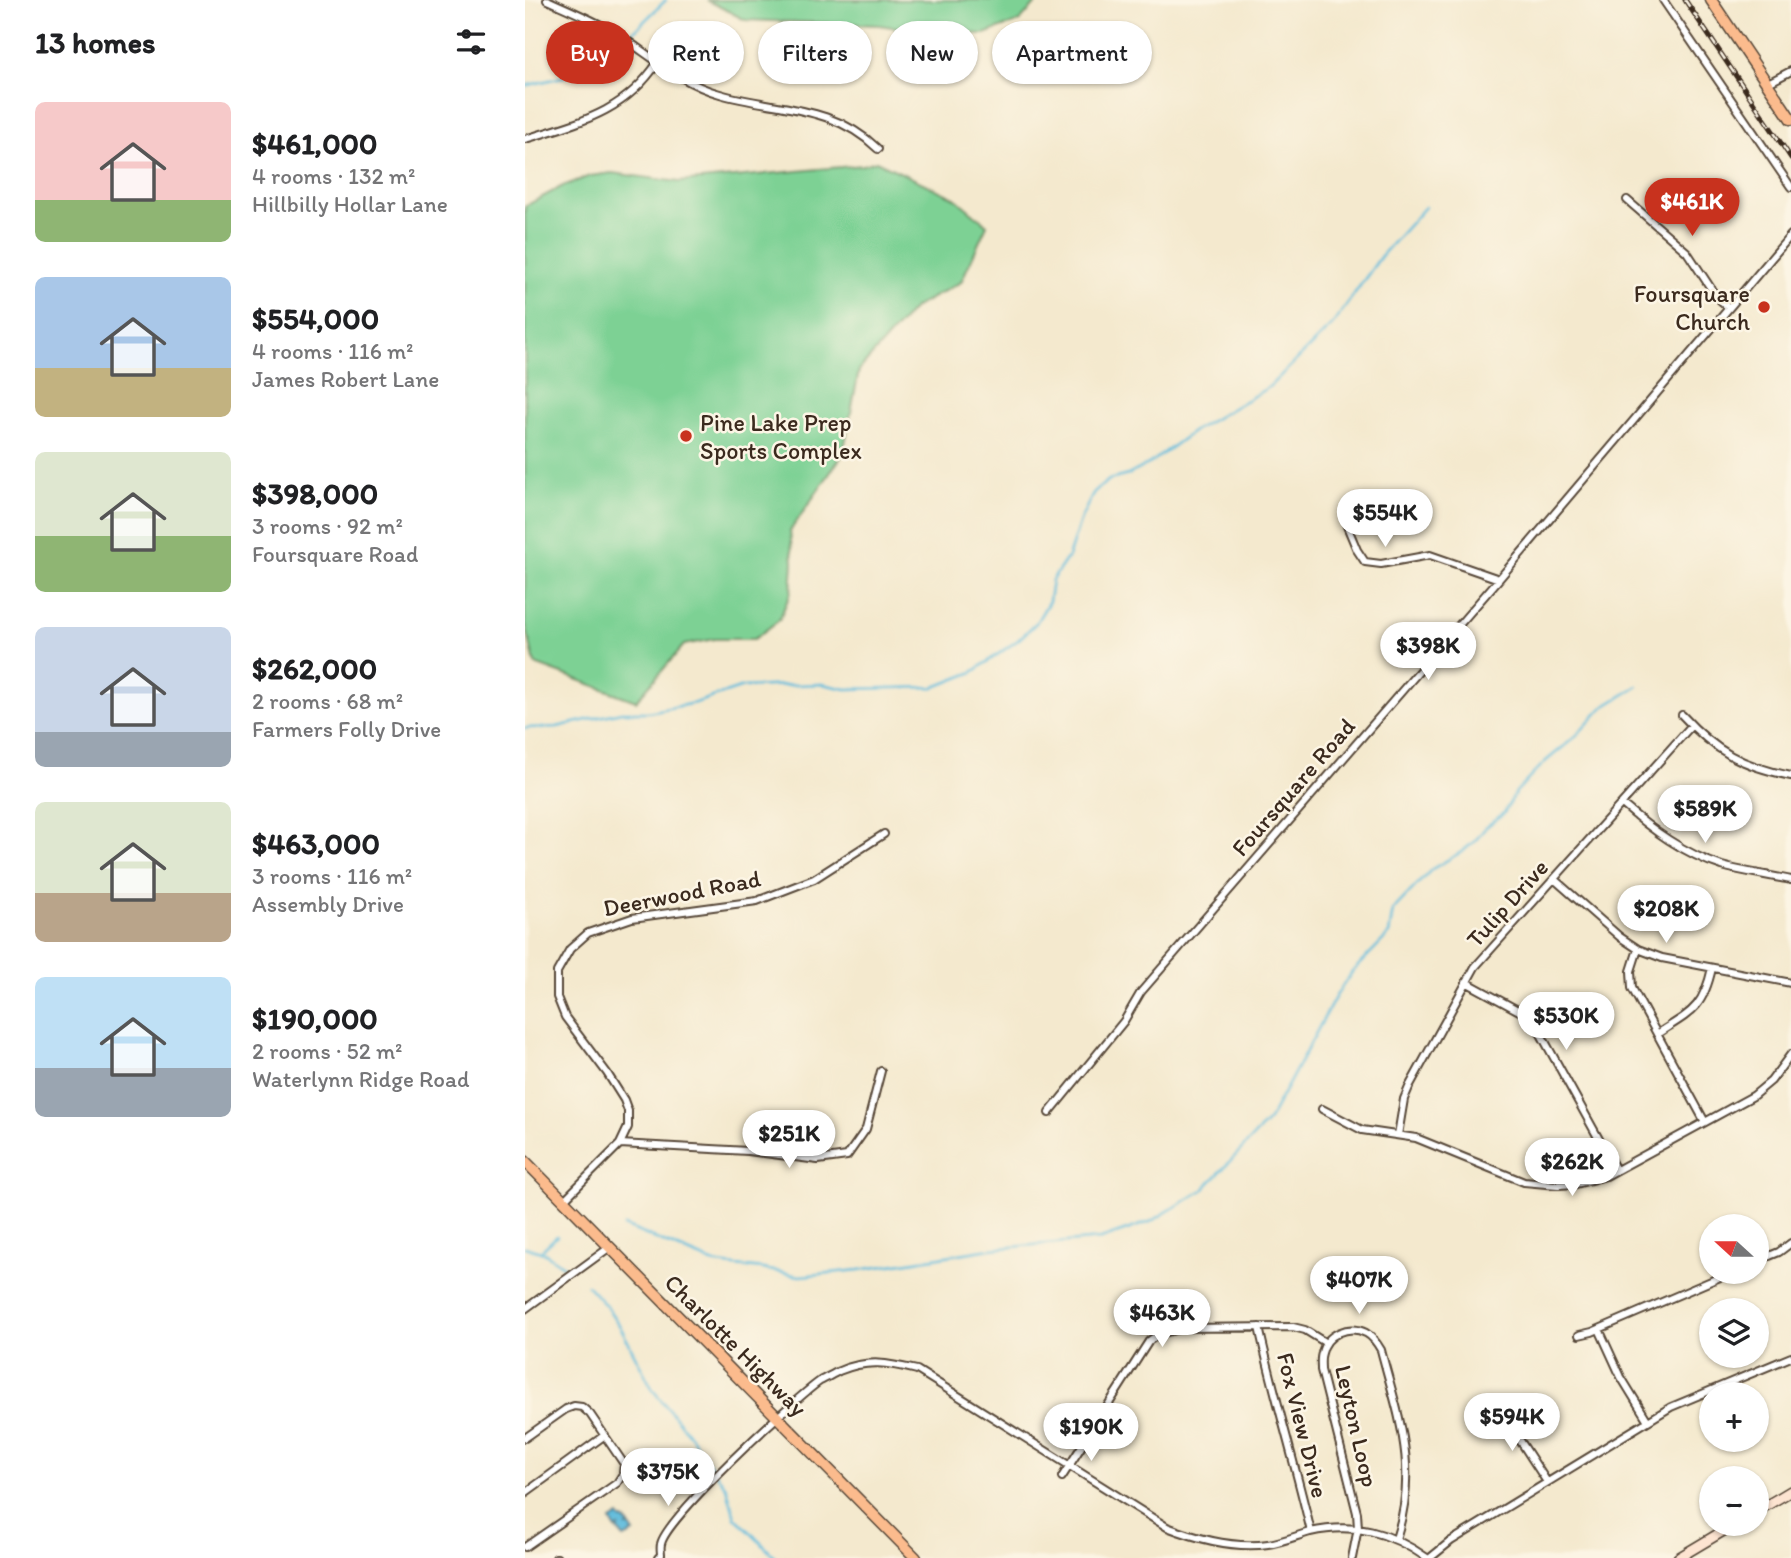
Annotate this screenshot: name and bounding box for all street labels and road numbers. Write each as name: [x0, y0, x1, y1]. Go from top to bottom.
street label: Foursquare Road: [1225, 712, 1361, 862]
street label: Tulip Drive: [1460, 853, 1554, 953]
street label: Deerwood Road: [601, 864, 763, 922]
street label: Charlotte Highway: [659, 1268, 813, 1422]
street label: Fox View Drive: [1271, 1349, 1335, 1501]
street label: Leyton Loop: [1329, 1362, 1385, 1490]

